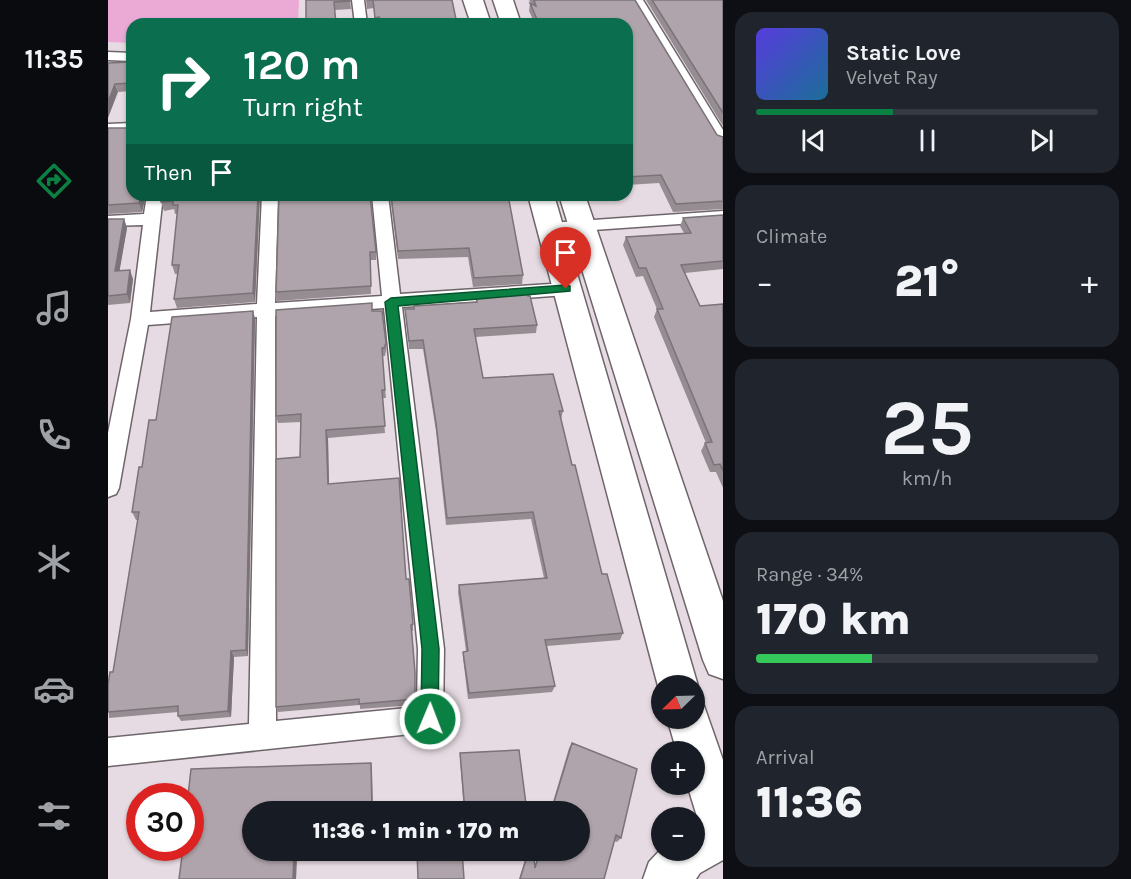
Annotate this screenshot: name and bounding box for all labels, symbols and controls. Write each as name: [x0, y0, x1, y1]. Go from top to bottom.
text: 120 m: [243, 40, 360, 90]
text: Static Love: [846, 40, 961, 66]
icon: right: [144, 42, 222, 120]
text: 11:35: [24, 43, 84, 75]
text: Velvet Ray: [846, 66, 938, 89]
text: Turn right: [243, 91, 363, 123]
icon: previous: [797, 124, 830, 157]
icon: pause: [911, 124, 944, 157]
icon: next: [1025, 124, 1058, 157]
icon: arrive: [205, 156, 238, 189]
icon: directions: [33, 160, 75, 202]
text: Then: [144, 160, 193, 186]
text: Climate: [756, 225, 827, 248]
pin: [540, 227, 591, 289]
icon: arrive: [549, 236, 582, 269]
text: 21°: [894, 255, 960, 307]
text: −: [756, 263, 773, 301]
text: +: [1081, 263, 1098, 301]
icon: music: [33, 287, 75, 329]
text: 25: [881, 382, 973, 474]
icon: phone: [33, 414, 75, 456]
text: km/h: [902, 467, 952, 490]
icon: climate: [33, 541, 75, 583]
text: Range · 34%: [756, 563, 863, 586]
text: 170 km: [756, 593, 911, 645]
icon: car: [33, 668, 75, 710]
north arrow: [651, 675, 705, 729]
map controls: [651, 675, 705, 861]
position arrow: [398, 687, 462, 751]
button: +: [651, 741, 705, 795]
text: Arrival: [756, 746, 815, 769]
text: 11:36: [756, 776, 863, 828]
speed limit sign: 30: [126, 783, 204, 861]
icon: filters: [33, 795, 75, 837]
button: −: [651, 807, 705, 861]
text: 11:36 · 1 min · 170 m: [313, 818, 519, 844]

